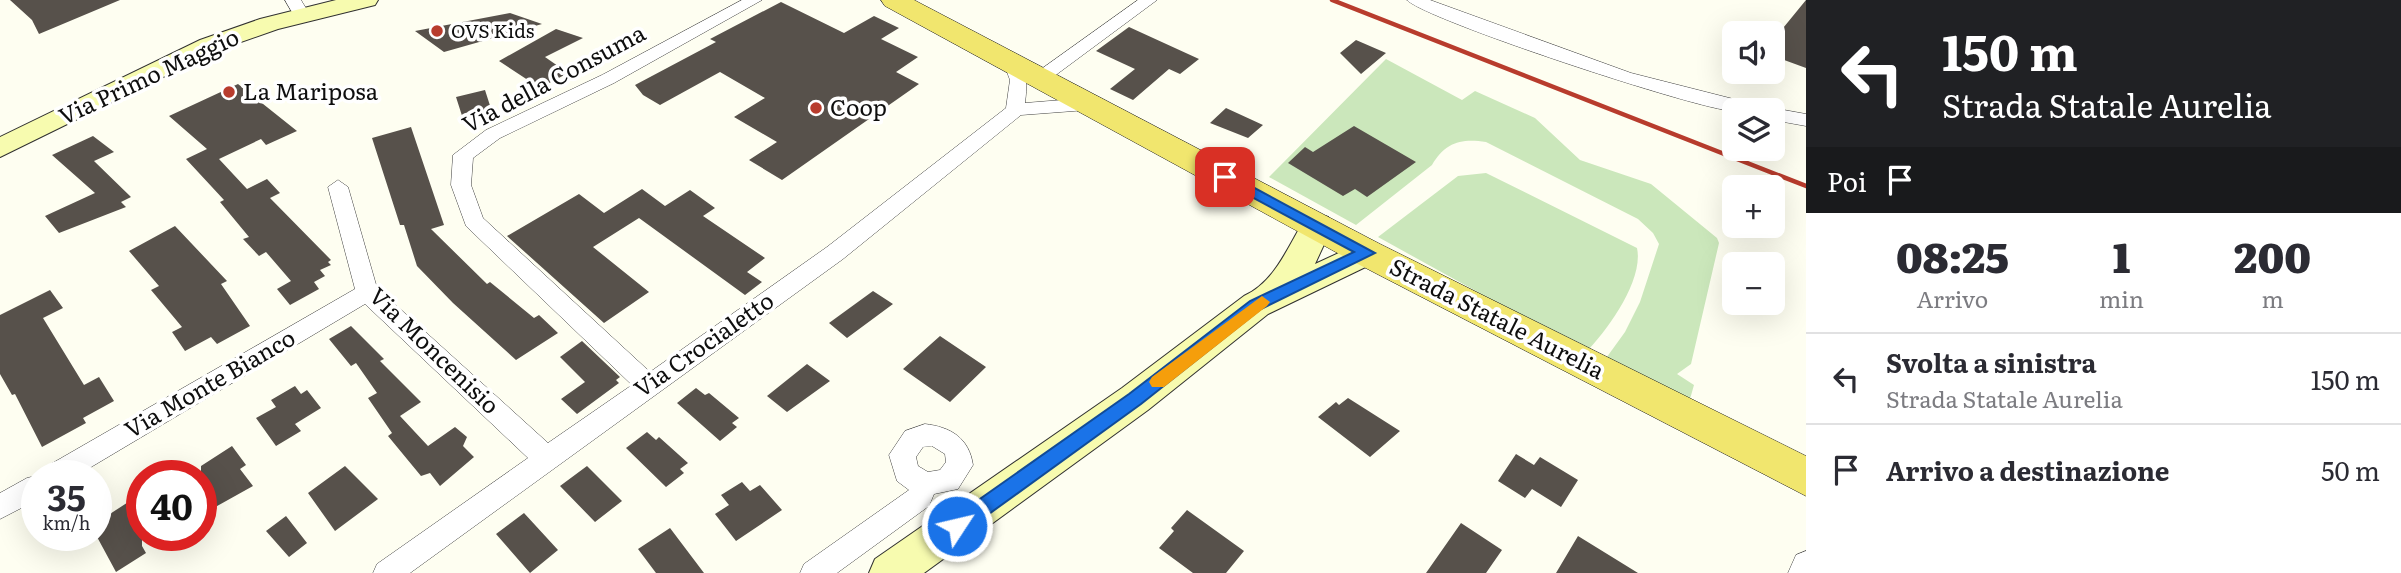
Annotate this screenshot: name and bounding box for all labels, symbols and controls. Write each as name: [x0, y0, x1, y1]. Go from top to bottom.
text: 150 m: [1942, 13, 2078, 86]
street label: Via della Consuma: [455, 14, 651, 140]
place label: OVS Kids: [451, 16, 535, 44]
street label: Via Primo Maggio: [52, 18, 244, 132]
map controls: [1722, 21, 1785, 315]
button: sound: [1722, 21, 1785, 84]
marker: OVS Kids: [429, 23, 445, 39]
icon: left: [1827, 28, 1918, 119]
place label: La Mariposa: [243, 73, 379, 107]
text: Strada Statale Aurelia: [1942, 80, 2272, 128]
marker: La Mariposa: [221, 84, 237, 100]
place label: Coop: [830, 89, 887, 123]
button: layers: [1722, 98, 1785, 161]
marker: Coop: [808, 100, 824, 116]
pin: [1195, 147, 1255, 207]
icon: arrive: [1206, 158, 1244, 196]
text: Poi: [1827, 161, 1867, 200]
icon: arrive: [1881, 161, 1919, 199]
button: +: [1722, 175, 1785, 238]
text: 08:25: [1896, 224, 2009, 286]
text: 1: [2113, 224, 2130, 286]
text: 200: [2234, 224, 2311, 286]
street label: Strada Statale Aurelia: [1385, 248, 1612, 386]
button: −: [1722, 252, 1785, 315]
street label: Via Moncenisio: [363, 278, 508, 421]
text: Arrivo: [1917, 281, 1988, 315]
text: min: [2099, 281, 2144, 315]
text: m: [2261, 281, 2284, 315]
street label: Via Crocialetto: [626, 282, 780, 404]
street label: Via Monte Bianco: [117, 319, 301, 445]
text: Svolta a sinistra: [1886, 342, 2097, 381]
text: 150 m: [2311, 359, 2380, 398]
icon: left: [1827, 360, 1865, 398]
text: Strada Statale Aurelia: [1886, 381, 2123, 415]
text: Arrivo a destinazione: [1886, 450, 2170, 489]
text: 50 m: [2321, 450, 2380, 489]
icon: arrive: [1827, 451, 1865, 489]
speed limit sign: 40: [126, 460, 217, 551]
text: 35: [47, 470, 86, 522]
position arrow: [920, 489, 994, 563]
text: km/h: [43, 509, 90, 536]

